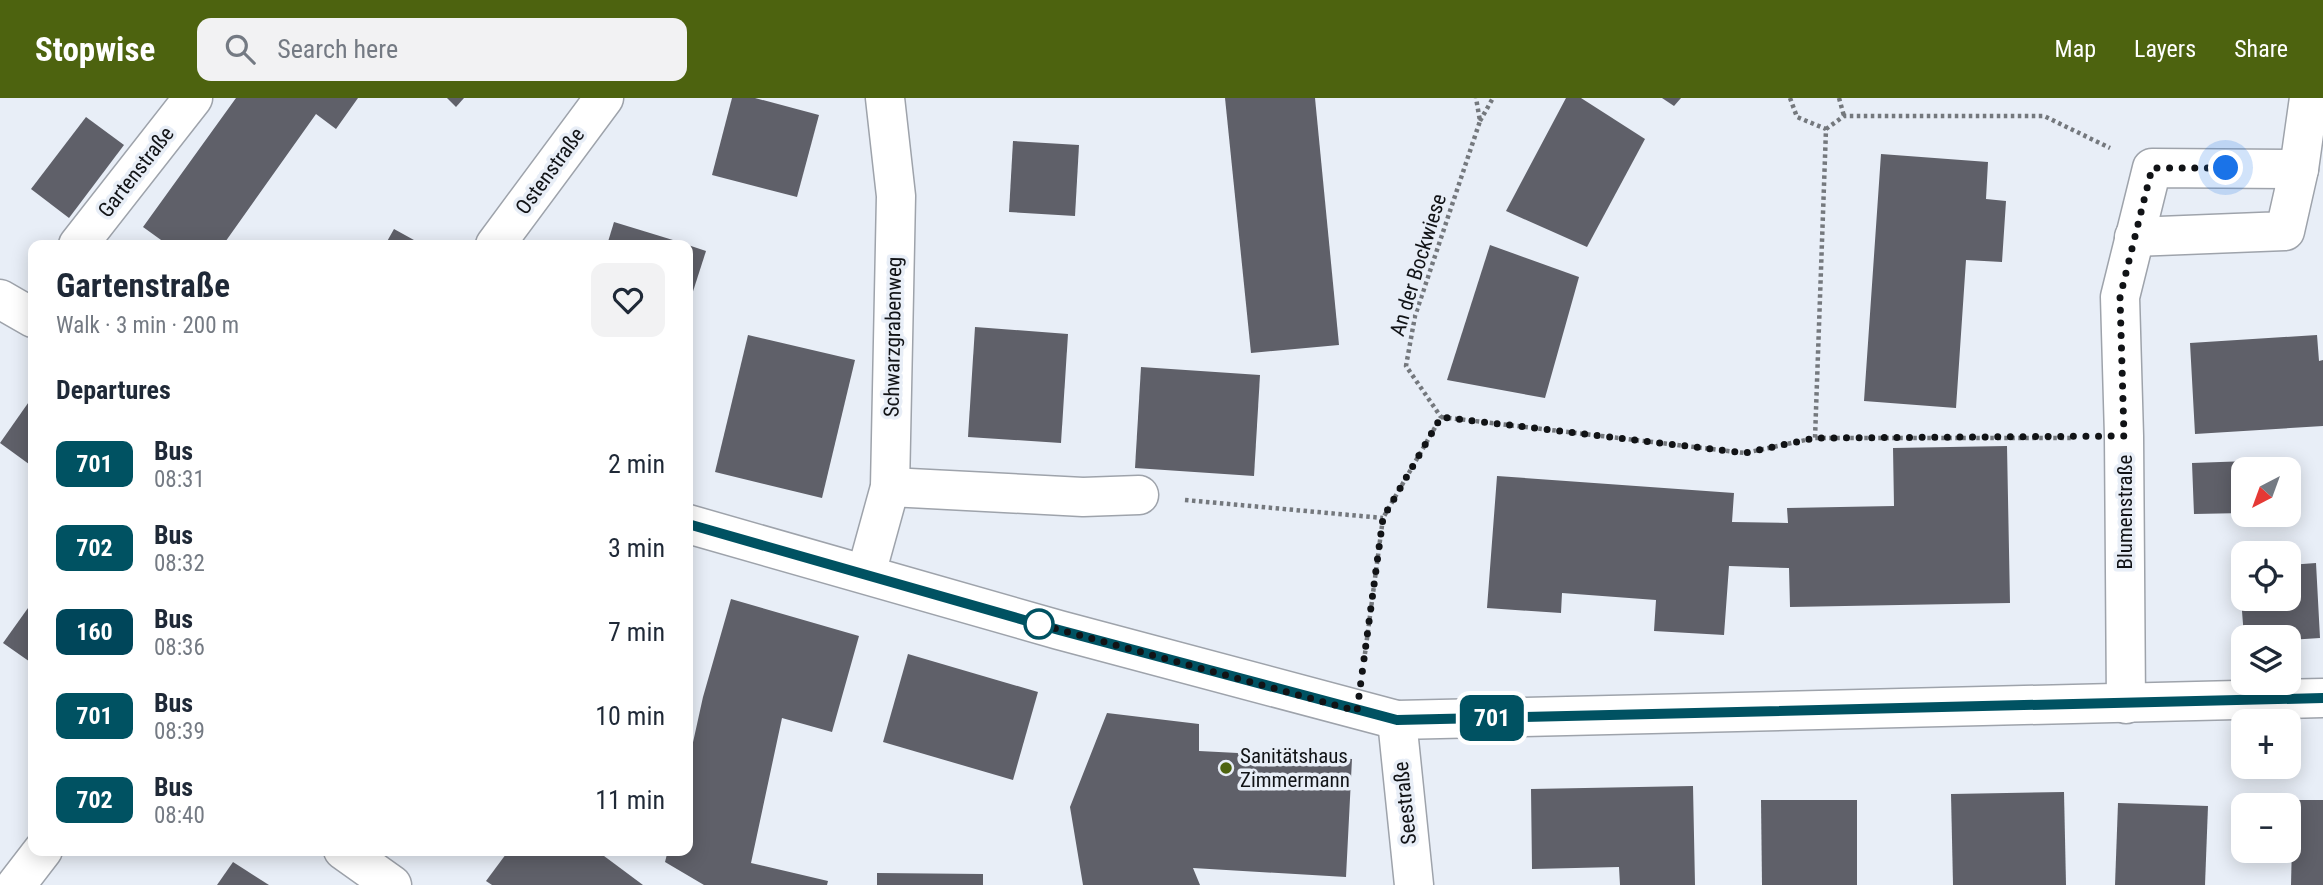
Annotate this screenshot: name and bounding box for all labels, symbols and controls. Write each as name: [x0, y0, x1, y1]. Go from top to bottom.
search box: [197, 18, 687, 81]
text: Stopwise: [35, 30, 155, 69]
icon: search: [221, 30, 259, 68]
text: Search here: [277, 34, 398, 64]
text: Map: [2055, 35, 2096, 63]
text: Layers: [2134, 35, 2196, 63]
text: Share: [2234, 35, 2288, 63]
street label: Gartenstraße: [93, 122, 179, 222]
street label: Ostenstraße: [511, 123, 590, 219]
your location: [2208, 150, 2243, 185]
street label: An der Bockwiese: [1385, 191, 1451, 339]
street label: Schwarzgrabenweg: [880, 257, 906, 417]
button: heart: [591, 263, 665, 337]
text: Gartenstraße: [56, 266, 230, 305]
text: Walk · 3 min · 200 m: [56, 312, 239, 339]
text: Departures: [56, 375, 171, 405]
text: Bus: [154, 436, 193, 466]
text: 2 min: [608, 449, 665, 479]
text: 701: [76, 450, 113, 478]
street label: Blumenstraße: [2113, 454, 2137, 569]
north arrow: [2231, 457, 2301, 527]
map controls: [2231, 457, 2301, 863]
text: 08:31: [154, 466, 205, 493]
text: Bus: [154, 520, 193, 550]
text: 3 min: [608, 533, 665, 563]
text: 702: [76, 534, 113, 562]
button: locate: [2231, 541, 2301, 611]
text: 08:32: [154, 550, 205, 577]
text: Bus: [154, 604, 193, 634]
unlabelled marker: [1024, 609, 1054, 639]
text: 7 min: [608, 617, 665, 647]
text: 160: [76, 618, 113, 646]
button: layers: [2231, 625, 2301, 695]
text: 08:36: [154, 634, 205, 661]
text: Bus: [154, 688, 193, 718]
line badge: 701: [1452, 695, 1532, 741]
text: 10 min: [595, 701, 665, 731]
text: 701: [76, 702, 113, 730]
text: 701: [1474, 704, 1510, 732]
button: +: [2231, 709, 2301, 779]
text: 08:39: [154, 718, 205, 745]
place label: Sanitätshaus Zimmermann: [1240, 744, 1350, 792]
marker: Sanitätshaus Zimmermann: [1218, 760, 1234, 776]
street label: Seestraße: [1389, 760, 1421, 846]
text: Bus: [154, 772, 193, 802]
text: 11 min: [595, 785, 665, 815]
text: 702: [76, 786, 113, 814]
button: −: [2231, 793, 2301, 863]
text: 08:40: [154, 802, 205, 829]

